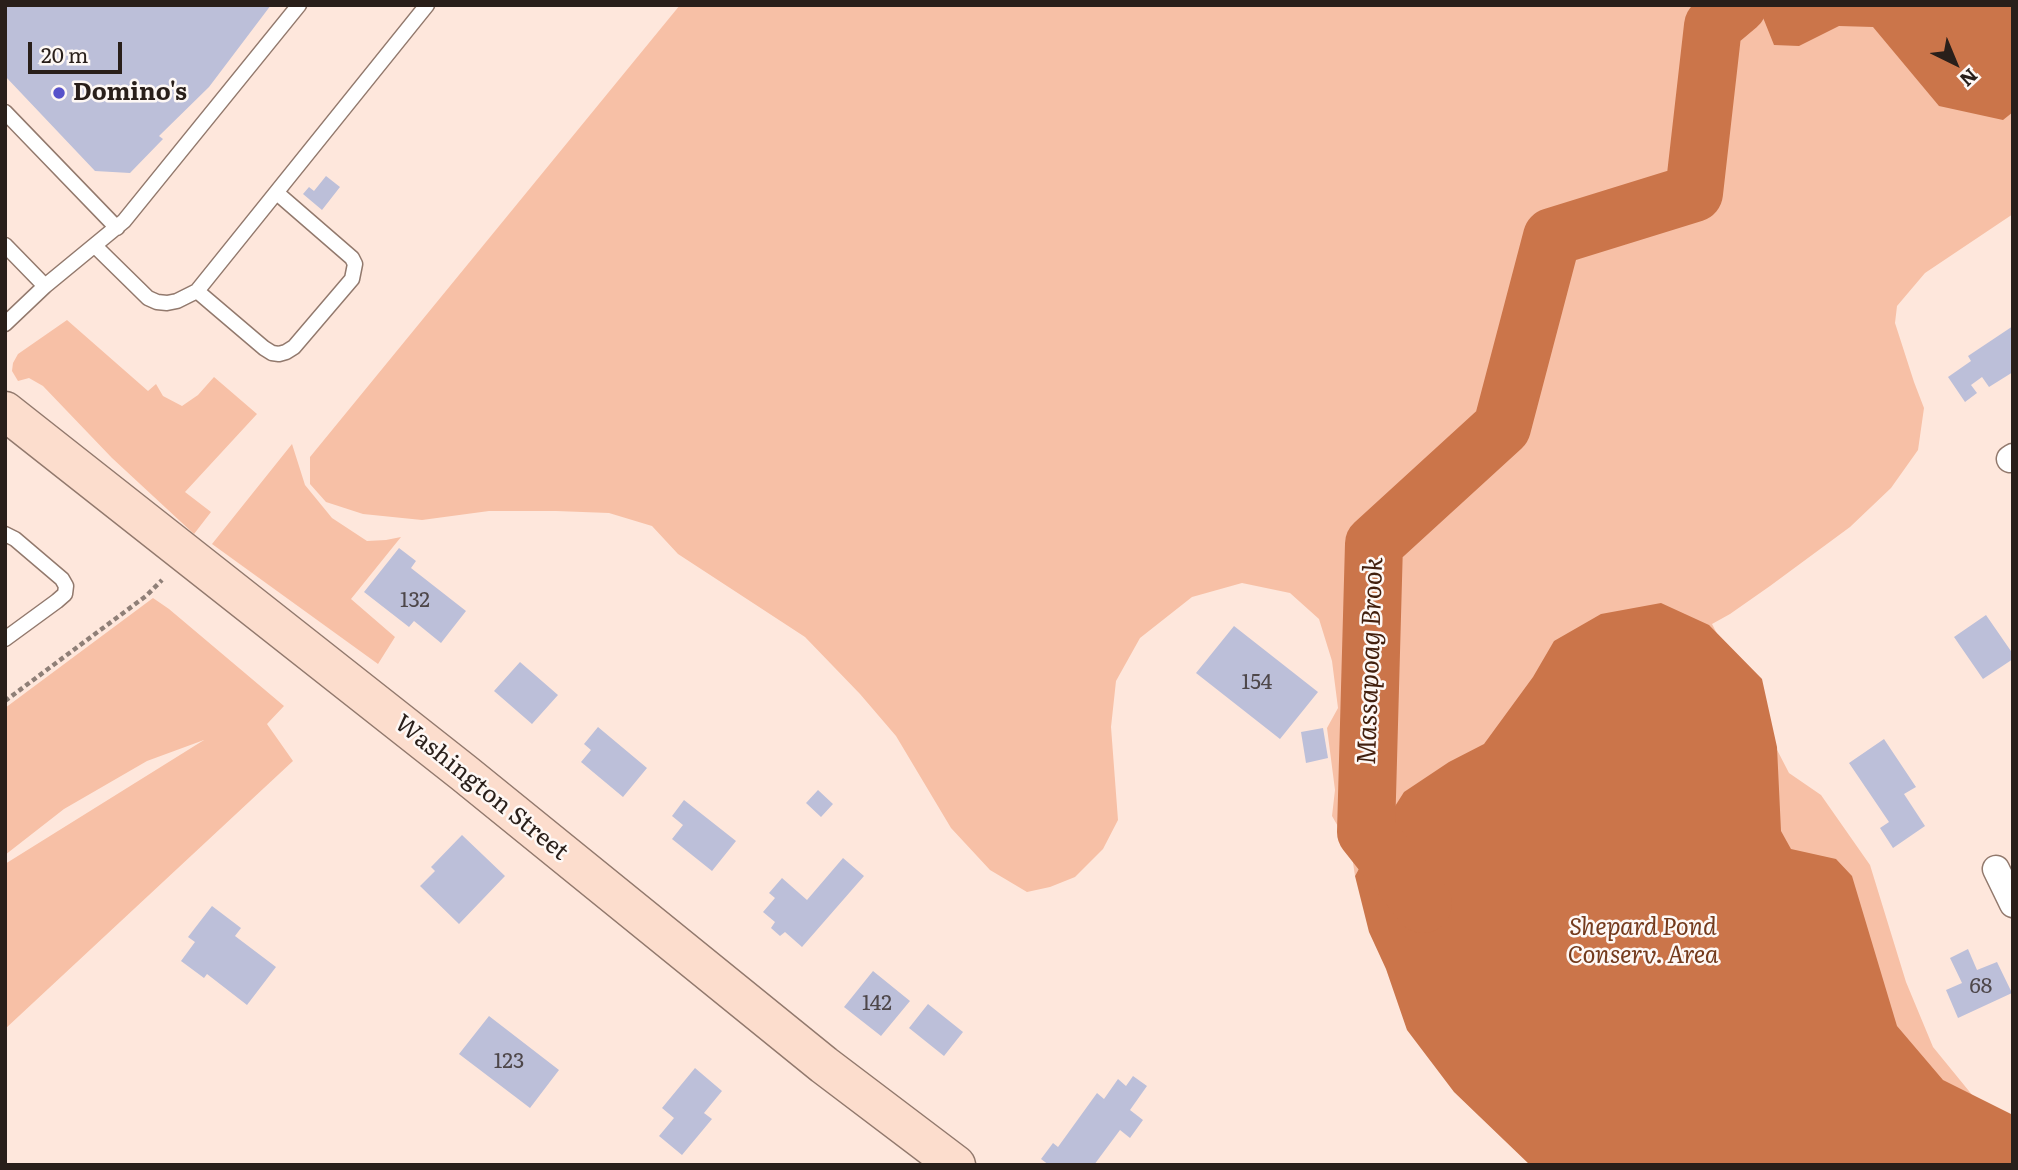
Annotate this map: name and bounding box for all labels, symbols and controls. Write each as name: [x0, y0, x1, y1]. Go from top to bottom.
scale bar: [32, 28, 126, 72]
north arrow: [1920, 28, 1990, 98]
text: 20 m: [41, 38, 88, 69]
text: N: [1954, 63, 1985, 94]
place label: Domino's: [73, 79, 187, 107]
marker: Domino's: [51, 85, 67, 101]
water label: Massapoag Brook: [1352, 557, 1390, 765]
house number: 132: [400, 588, 430, 614]
house number: 154: [1242, 670, 1272, 696]
street label: Washington Street: [388, 709, 574, 867]
park label: Shepard Pond Conserv. Area: [1568, 914, 1718, 970]
house number: 68: [1970, 974, 1992, 1000]
house number: 142: [862, 991, 892, 1017]
house number: 123: [494, 1049, 524, 1075]

